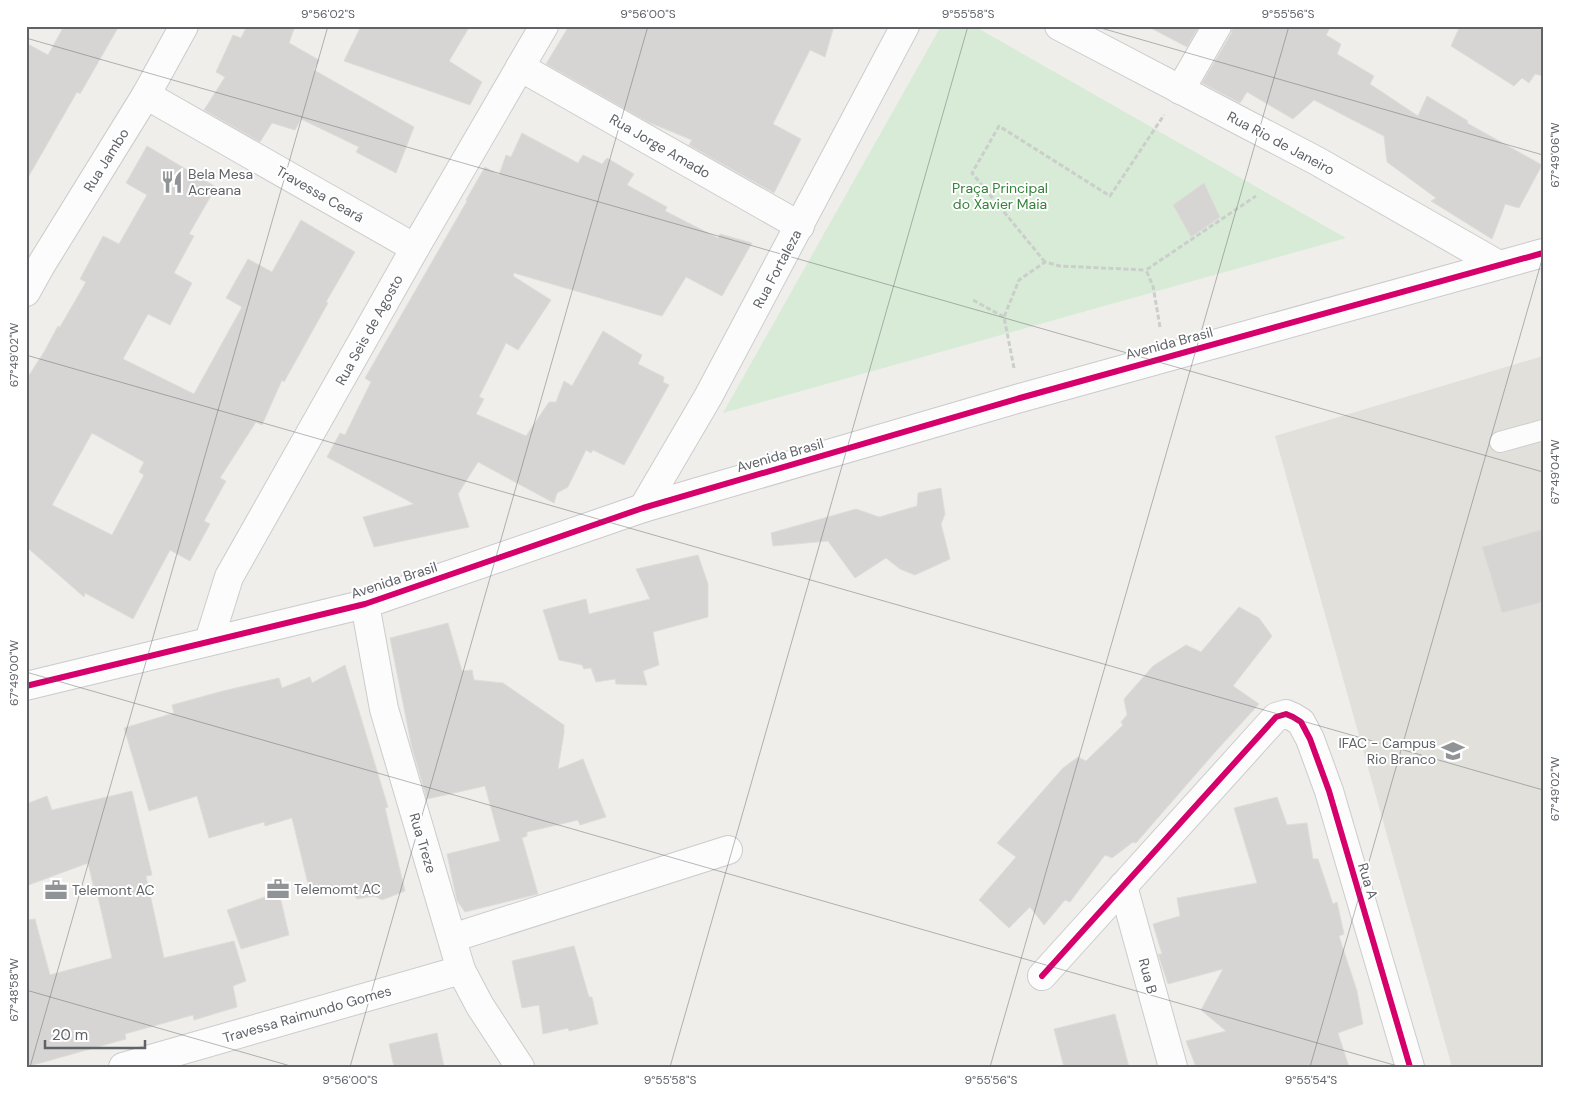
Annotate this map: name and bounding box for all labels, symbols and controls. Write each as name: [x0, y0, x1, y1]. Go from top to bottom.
text: 9°56'02"S: [301, 6, 355, 22]
text: 9°56'00"S: [620, 6, 676, 22]
text: 9°55'58"S: [942, 6, 994, 22]
text: 9°55'56"S: [1262, 6, 1315, 22]
street label: Rua Rio de Janeiro: [1224, 107, 1338, 179]
street label: Rua Jorge Amado: [606, 110, 714, 182]
text: 67°49'06"W: [1547, 122, 1563, 188]
street label: Rua Jambo: [79, 125, 133, 195]
street label: Travessa Ceará: [273, 162, 367, 226]
place label: Bela Mesa Acreana: [188, 165, 253, 199]
restaurant icon: Bela Mesa Acreana: [159, 169, 185, 195]
park label: Praça Principal do Xavier Maia: [952, 179, 1048, 213]
street label: Rua Fortaleza: [749, 227, 805, 311]
street label: Rua Seis de Agosto: [331, 272, 407, 388]
text: 67°49'02"W: [6, 322, 22, 387]
street label: Avenida Brasil: [1123, 323, 1215, 363]
street label: Avenida Brasil: [734, 434, 826, 476]
text: 67°49'04"W: [1547, 439, 1563, 505]
street label: Avenida Brasil: [349, 558, 439, 602]
text: 67°49'00"W: [6, 640, 22, 706]
place label: IFAC - Campus Rio Branco: [1338, 734, 1436, 768]
school or university icon: IFAC - Campus Rio Branco: [1440, 738, 1466, 764]
text: 67°49'02"W: [1547, 756, 1563, 821]
street label: Rua Treze: [405, 811, 441, 875]
street label: Rua A: [1354, 861, 1382, 901]
office icon: Telemomt AC: [265, 876, 291, 902]
office icon: Telemont AC: [43, 877, 69, 903]
place label: Telemomt AC: [294, 880, 381, 898]
place label: Telemont AC: [72, 881, 154, 899]
street label: Rua B: [1135, 956, 1161, 996]
text: 67°48'58"W: [6, 958, 22, 1022]
street label: Travessa Raimundo Gomes: [221, 981, 393, 1047]
scale bar: [45, 1018, 145, 1050]
text: 20 m: [52, 1025, 88, 1045]
text: 9°56'00"S: [322, 1072, 378, 1088]
text: 9°55'58"S: [644, 1072, 696, 1088]
text: 9°55'56"S: [965, 1072, 1018, 1088]
text: 9°55'54"S: [1285, 1072, 1337, 1088]

